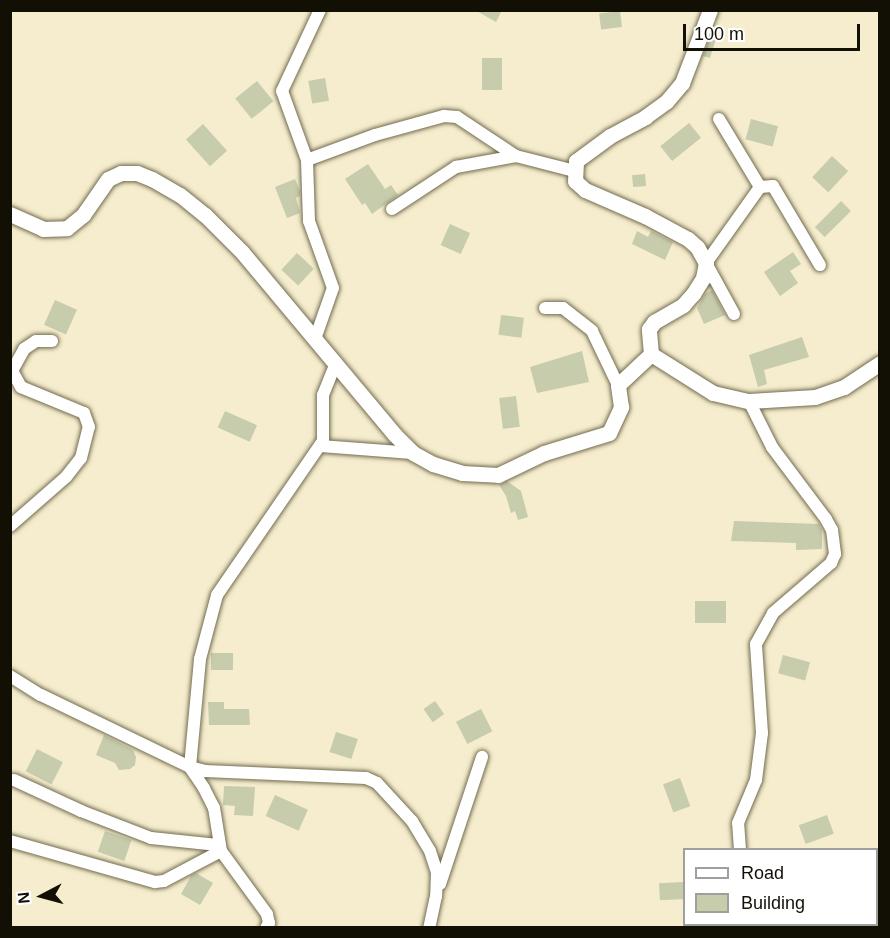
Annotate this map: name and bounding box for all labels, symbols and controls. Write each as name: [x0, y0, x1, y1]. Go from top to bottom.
scale bar: [686, 12, 863, 50]
text: 100 m: [694, 24, 744, 44]
legend: [683, 848, 878, 926]
text: Road: [741, 863, 784, 883]
north arrow: [12, 866, 72, 926]
text: N: [15, 891, 33, 905]
text: Building: [741, 893, 805, 913]

